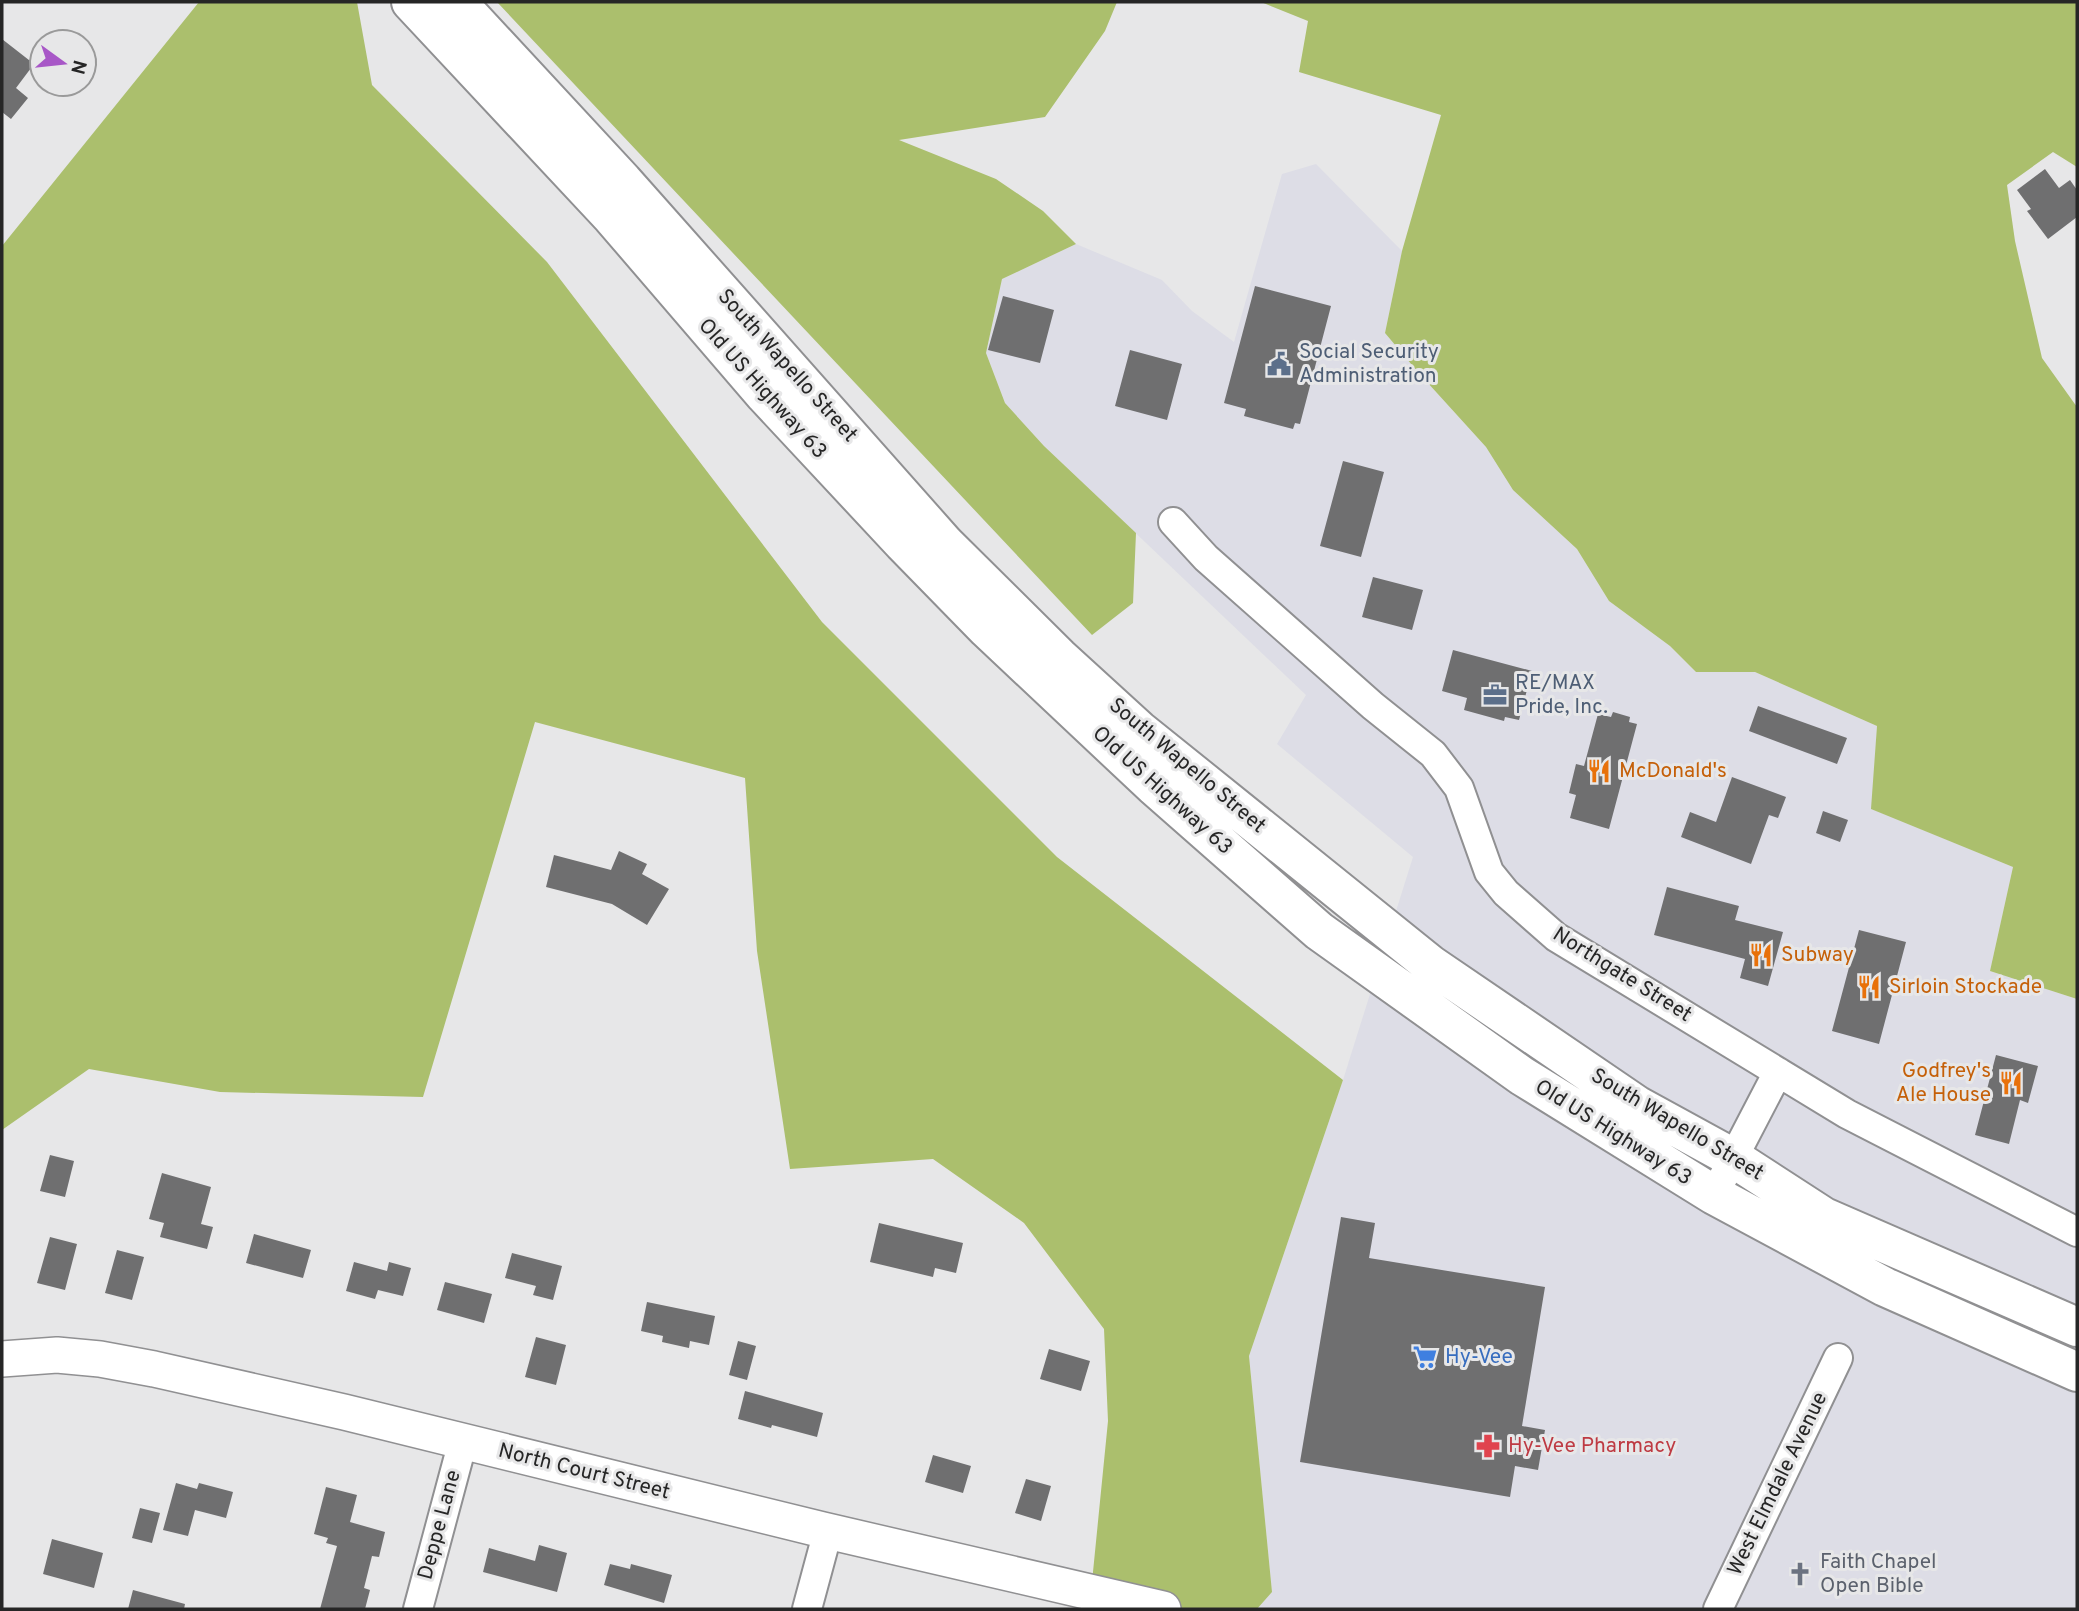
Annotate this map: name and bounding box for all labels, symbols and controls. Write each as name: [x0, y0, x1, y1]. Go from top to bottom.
north arrow: [28, 28, 98, 98]
text: N: [64, 57, 91, 77]
street label: South Wapello Street: [711, 284, 863, 448]
street label: Old US Highway 63: [692, 313, 832, 465]
place label: Social Security Administration: [1299, 339, 1439, 390]
public building icon: Social Security Administration: [1265, 350, 1293, 378]
place label: RE/MAX Pride, Inc.: [1515, 670, 1608, 721]
office icon: RE/MAX Pride, Inc.: [1481, 681, 1509, 709]
street label: South Wapello Street: [1103, 692, 1271, 840]
street label: Old US Highway 63: [1086, 721, 1238, 861]
restaurant icon: McDonald's: [1585, 757, 1613, 785]
place label: McDonald's: [1619, 758, 1727, 785]
street label: Northgate Street: [1547, 921, 1697, 1029]
restaurant icon: Subway: [1747, 941, 1775, 969]
place label: Subway: [1781, 942, 1854, 969]
restaurant icon: Sirloin Stockade: [1855, 973, 1883, 1001]
place label: Sirloin Stockade: [1889, 974, 2042, 1001]
place label: Godfrey's Ale House: [1896, 1058, 1991, 1109]
street label: South Wapello Street: [1586, 1063, 1768, 1187]
restaurant icon: Godfrey's Ale House: [1997, 1069, 2025, 1097]
street label: Old US Highway 63: [1529, 1074, 1697, 1192]
supermarket icon: Hy-Vee: [1411, 1343, 1439, 1371]
place label: Hy-Vee: [1445, 1344, 1513, 1371]
street label: West Elmdale Avenue: [1722, 1388, 1834, 1580]
pharmacy icon: Hy-Vee Pharmacy: [1474, 1432, 1502, 1460]
place label: Hy-Vee Pharmacy: [1508, 1433, 1676, 1460]
street label: North Court Street: [495, 1438, 673, 1506]
street label: Deppe Lane: [412, 1467, 468, 1583]
place label: Faith Chapel Open Bible: [1820, 1549, 1937, 1600]
church icon: Faith Chapel Open Bible: [1786, 1560, 1814, 1588]

